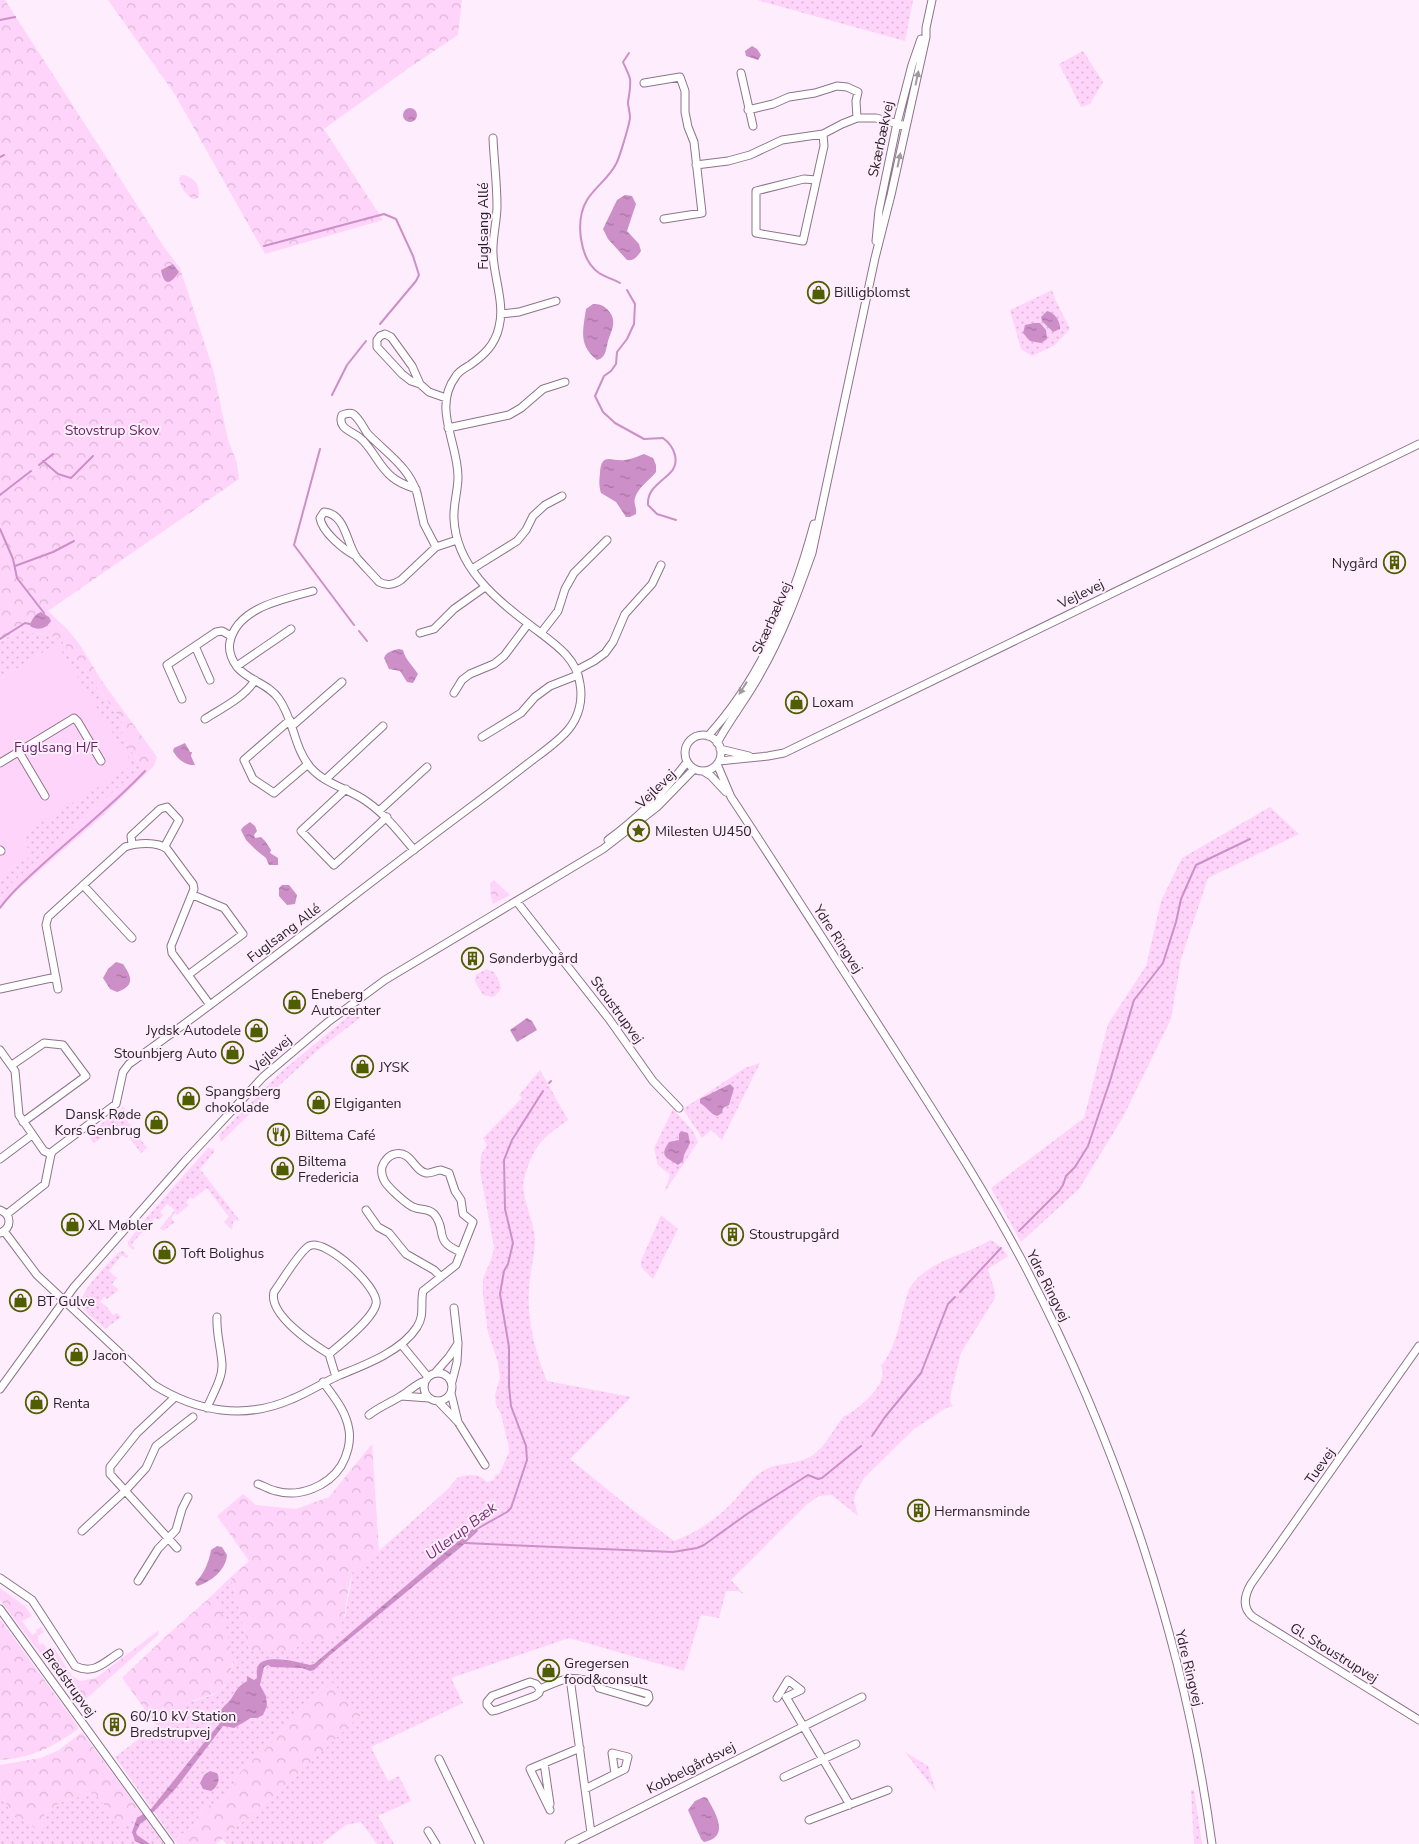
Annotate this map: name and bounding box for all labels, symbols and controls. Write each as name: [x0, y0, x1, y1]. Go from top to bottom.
one-way arrow: [913, 70, 921, 85]
street label: Skærbækvej: [864, 99, 898, 179]
one-way arrow: [895, 152, 903, 168]
street label: Fuglsang Allé: [474, 182, 493, 270]
shop icon: Billigblomst: [806, 280, 830, 304]
place label: Billigblomst: [834, 283, 910, 302]
park label: Stovstrup Skov: [65, 421, 160, 440]
building icon: Nygård: [1382, 551, 1406, 575]
place label: Nygård: [1332, 554, 1378, 573]
street label: Vejlevej: [1054, 575, 1107, 614]
street label: Skærbækvej: [748, 579, 796, 657]
one-way arrow: [739, 682, 748, 695]
shop icon: Loxam: [784, 690, 808, 714]
place label: Loxam: [812, 693, 854, 712]
park label: Fuglsang H/F: [14, 738, 98, 757]
street label: Vejlevej: [631, 765, 680, 814]
place icon: Milesten UJ450: [627, 819, 651, 843]
place label: Milesten UJ450: [655, 822, 752, 841]
street label: Fuglsang Allé: [243, 899, 325, 967]
street label: Ydre Ringvej: [808, 900, 867, 977]
building icon: Sønderbygård: [461, 946, 485, 970]
place label: Sønderbygård: [489, 949, 578, 968]
street label: Stoustrupvej: [586, 972, 648, 1048]
place label: Eneberg Autocenter: [311, 985, 381, 1020]
shop icon: Eneberg Autocenter: [283, 990, 307, 1014]
shop icon: Jydsk Autodele: [245, 1018, 269, 1042]
place label: Jydsk Autodele: [145, 1021, 241, 1040]
street label: Vejlevej: [246, 1031, 296, 1078]
shop icon: Stounbjerg Auto: [221, 1041, 245, 1065]
place label: Stounbjerg Auto: [114, 1044, 217, 1063]
shop icon: JYSK: [351, 1055, 375, 1079]
place label: JYSK: [378, 1058, 409, 1077]
place label: Spangsberg chokolade: [205, 1082, 281, 1117]
shop icon: Spangsberg chokolade: [177, 1087, 201, 1111]
shop icon: Elgiganten: [306, 1091, 330, 1115]
place label: Elgiganten: [334, 1094, 402, 1113]
place label: Dansk Røde Kors Genbrug: [55, 1105, 141, 1140]
shop icon: Dansk Røde Kors Genbrug: [145, 1110, 169, 1134]
restaurant icon: Biltema Café: [267, 1123, 291, 1147]
place label: Biltema Café: [295, 1126, 376, 1145]
place label: Biltema Fredericia: [298, 1152, 359, 1187]
shop icon: Biltema Fredericia: [270, 1157, 294, 1181]
shop icon: XL Møbler: [60, 1213, 84, 1237]
place label: XL Møbler: [88, 1216, 153, 1235]
building icon: Stoustrupgård: [721, 1222, 745, 1246]
place label: Stoustrupgård: [749, 1225, 839, 1244]
shop icon: Toft Bolighus: [153, 1241, 177, 1265]
place label: Toft Bolighus: [181, 1244, 265, 1263]
street label: Ydre Ringvej: [1021, 1246, 1074, 1325]
shop icon: BT Gulve: [9, 1289, 33, 1313]
place label: BT Gulve: [37, 1292, 95, 1311]
shop icon: Jacon: [65, 1343, 89, 1367]
place label: Jacon: [92, 1346, 127, 1365]
shop icon: Renta: [25, 1391, 49, 1415]
place label: Renta: [53, 1394, 90, 1413]
street label: Tuevej: [1301, 1444, 1339, 1488]
water label: Ullerup Bæk: [421, 1497, 501, 1564]
building icon: Hermansminde: [906, 1499, 930, 1523]
place label: Hermansminde: [934, 1502, 1030, 1521]
street label: Gl. Stoustrupvej: [1286, 1618, 1382, 1688]
street label: Ydre Ringvej: [1170, 1627, 1208, 1708]
street label: Bredstrupvej: [38, 1645, 100, 1721]
place label: Gregersen food&consult: [564, 1654, 647, 1689]
shop icon: Gregersen food&consult: [536, 1659, 560, 1683]
place label: 60/10 kV Station Bredstrupvej: [130, 1707, 236, 1742]
building icon: 60/10 kV Station Bredstrupvej: [102, 1712, 126, 1736]
street label: Kobbelgårdsvej: [643, 1737, 739, 1799]

